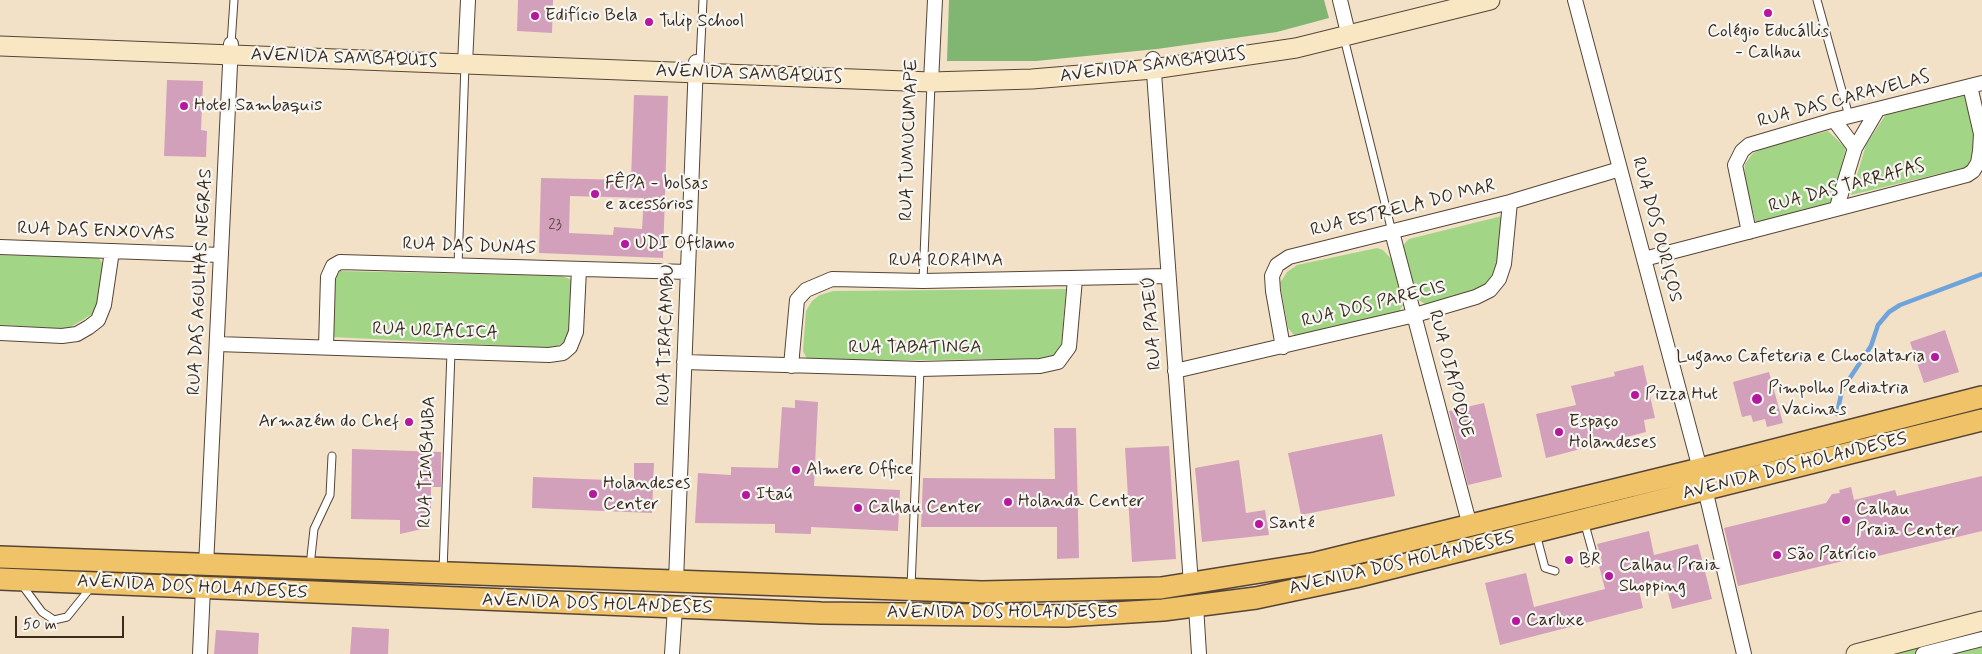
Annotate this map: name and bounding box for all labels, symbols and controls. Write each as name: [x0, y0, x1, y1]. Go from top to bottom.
place label: Edifício Bela: [545, 5, 638, 27]
marker: Colégio Educállis - Calhau: [1762, 7, 1774, 19]
marker: Edifício Bela: [529, 10, 541, 22]
place label: Tulip School: [659, 11, 744, 33]
marker: Tulip School: [643, 16, 655, 28]
place label: Colégio Educállis - Calhau: [1707, 21, 1829, 64]
street label: AVENIDA SAMBAQUIS: [1059, 44, 1247, 88]
street label: AVENIDA SAMBAQUIS: [250, 45, 438, 73]
street label: RUA TUMUCUMAPE: [896, 58, 924, 222]
street label: AVENIDA SAMBAQUIS: [655, 61, 843, 89]
street label: RUA DAS CARAVELAS: [1756, 67, 1932, 133]
place label: Hotel Sambaquis: [194, 95, 322, 117]
marker: Hotel Sambaquis: [178, 100, 190, 112]
street label: RUA DOS OURIÇOS: [1626, 155, 1686, 305]
street label: RUA DAS TARRAFAS: [1766, 156, 1928, 218]
street label: RUA DAS AGULHAS NEGRAS: [184, 168, 218, 396]
place label: FÊPA - bolsas e acessórios: [605, 173, 708, 215]
street label: RUA ESTRELA DO MAR: [1308, 176, 1498, 242]
marker: FÊPA - bolsas e acessórios: [589, 188, 601, 200]
house number: 23: [548, 217, 562, 235]
street label: RUA DAS ENXOVAS: [17, 218, 175, 246]
place label: UDI Oftlamo: [635, 233, 735, 255]
street label: RUA DAS DUNAS: [402, 234, 536, 260]
marker: UDI Oftlamo: [619, 238, 631, 250]
street label: RUA RORAIMA: [889, 250, 1003, 272]
street label: RUA TIRACAMBU: [654, 264, 680, 406]
street label: RUA PAJEÚ: [1139, 275, 1167, 371]
street label: RUA DOS PARECIS: [1300, 277, 1448, 333]
street label: RUA OIAPOQUE: [1423, 308, 1477, 440]
street label: RUA URIACICA: [372, 319, 498, 345]
street label: RUA TABATINGA: [848, 337, 982, 359]
place label: Lugano Cafeteria e Chocolataria: [1676, 346, 1925, 368]
marker: Lugano Cafeteria e Chocolataria: [1929, 351, 1941, 363]
place label: Pimpolho Pediatria e Vacinas: [1768, 378, 1909, 420]
place label: Pizza Hut: [1645, 384, 1718, 406]
marker: Pizza Hut: [1629, 389, 1641, 401]
marker: Pimpolho Pediatria e Vacinas: [1750, 392, 1764, 406]
street label: RUA TIMBAUBA: [415, 395, 441, 529]
place label: Armazém do Chef: [259, 411, 399, 433]
place label: Espaço Holandeses: [1569, 411, 1656, 454]
marker: Armazém do Chef: [403, 416, 415, 428]
marker: Espaço Holandeses: [1553, 426, 1565, 438]
street label: AVENIDA DOS HOLANDESES: [1681, 429, 1909, 505]
place label: Almere Office: [806, 459, 913, 481]
marker: Almere Office: [790, 464, 802, 476]
place label: Holandeses Center: [603, 473, 690, 516]
place label: Itaú: [756, 484, 792, 506]
marker: Holandeses Center: [587, 488, 599, 500]
marker: Itaú: [740, 489, 752, 501]
place label: Holanda Center: [1018, 491, 1144, 513]
marker: Holanda Center: [1002, 496, 1014, 508]
place label: Calhau Center: [868, 497, 982, 519]
place label: Calhau Praia Center: [1856, 499, 1959, 542]
marker: Calhau Center: [852, 502, 864, 514]
place label: Santé: [1269, 513, 1315, 535]
marker: Calhau Praia Center: [1840, 514, 1852, 526]
marker: Santé: [1253, 518, 1265, 530]
street label: AVENIDA DOS HOLANDESES: [1287, 528, 1517, 600]
place label: São Patrício: [1787, 544, 1876, 566]
place label: BR: [1579, 549, 1601, 571]
marker: São Patrício: [1771, 549, 1783, 561]
marker: BR: [1563, 554, 1575, 566]
place label: Calhau Praia Shopping: [1619, 555, 1720, 598]
marker: Calhau Praia Shopping: [1603, 570, 1615, 582]
street label: AVENIDA DOS HOLANDESES: [76, 571, 308, 605]
street label: AVENIDA DOS HOLANDESES: [481, 590, 713, 620]
street label: AVENIDA DOS HOLANDESES: [887, 602, 1117, 624]
scale bar: [18, 606, 126, 638]
place label: Carluxe: [1526, 610, 1584, 632]
text: 50 m: [23, 615, 57, 635]
marker: Carluxe: [1510, 615, 1522, 627]

